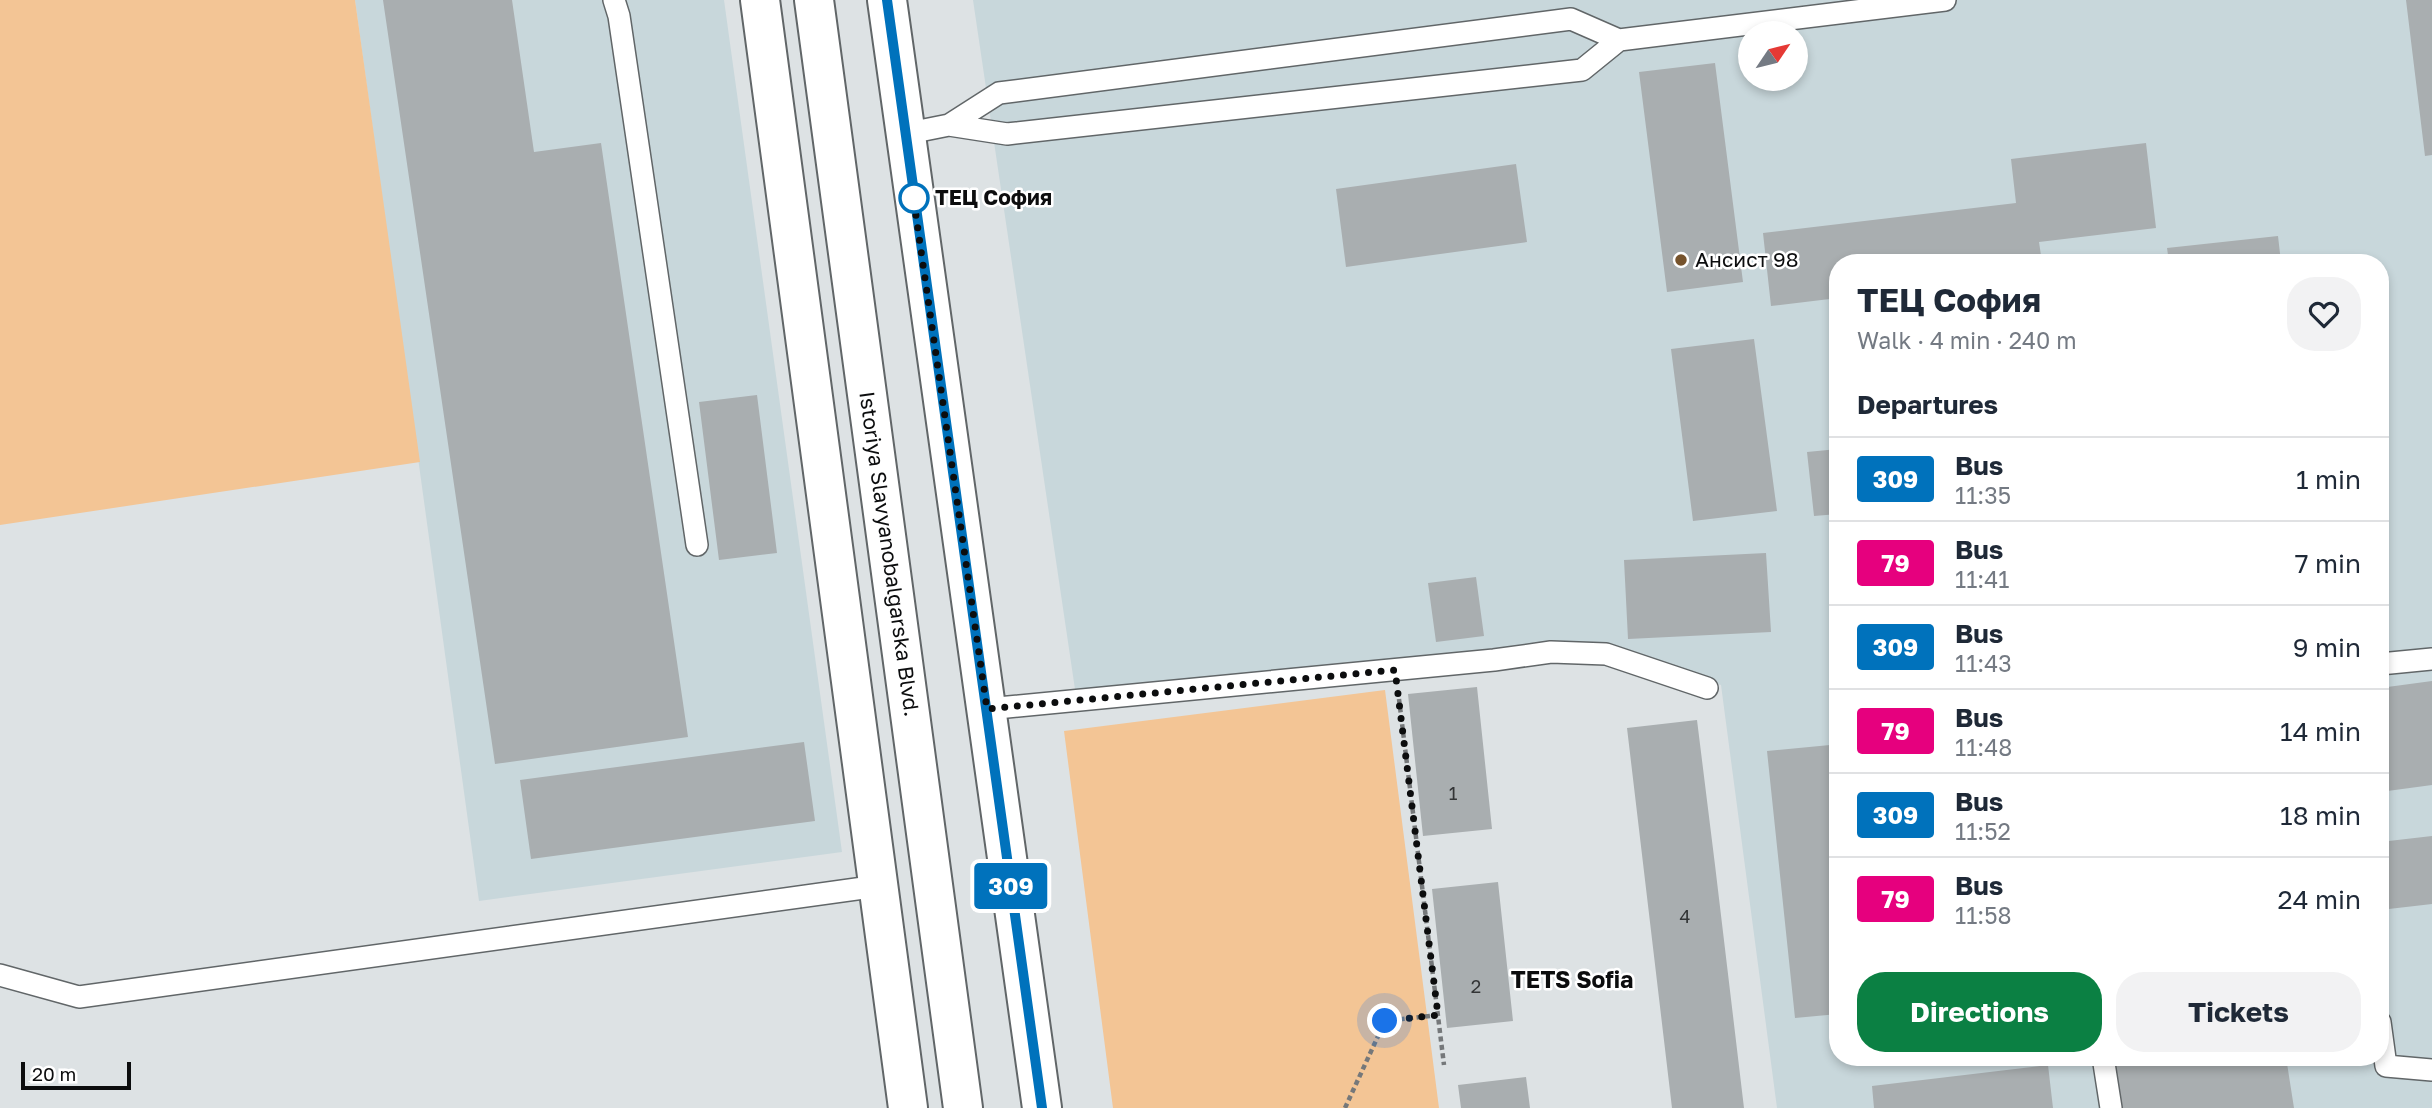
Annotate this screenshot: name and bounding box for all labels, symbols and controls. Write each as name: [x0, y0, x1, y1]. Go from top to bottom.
north arrow: [1738, 21, 1808, 91]
map controls: [1738, 21, 1808, 91]
marker: ТЕЦ София: [899, 183, 929, 213]
place label: ТЕЦ София: [935, 184, 1052, 210]
place label: Ансист 98: [1695, 246, 1799, 272]
marker: Ансист 98: [1673, 252, 1689, 268]
button: heart: [2287, 277, 2361, 351]
text: ТЕЦ София: [1857, 280, 2041, 319]
text: Walk · 4 min · 240 m: [1857, 326, 2077, 354]
street label: Istoriya Slavyanobalgarska Blvd.: [854, 389, 926, 718]
text: Departures: [1857, 389, 1998, 420]
text: Bus: [1955, 450, 2003, 481]
text: 309: [1873, 464, 1918, 493]
text: 1 min: [2296, 464, 2361, 495]
text: 11:35: [1955, 481, 2011, 509]
text: Bus: [1955, 534, 2003, 565]
text: 79: [1881, 548, 1910, 577]
text: 7 min: [2295, 548, 2361, 579]
text: 11:41: [1955, 565, 2009, 593]
text: Bus: [1955, 618, 2003, 649]
text: 309: [1873, 632, 1918, 661]
text: 9 min: [2293, 632, 2361, 663]
text: 11:43: [1955, 649, 2012, 677]
text: Bus: [1955, 702, 2003, 733]
text: 79: [1881, 716, 1910, 745]
text: 14 min: [2280, 716, 2361, 747]
text: 11:48: [1955, 733, 2012, 761]
house number: 1: [1449, 782, 1458, 804]
text: Bus: [1955, 786, 2003, 817]
text: 309: [1873, 800, 1918, 829]
text: 18 min: [2280, 800, 2361, 831]
text: 11:52: [1955, 817, 2011, 845]
line badge: 309: [971, 863, 1051, 909]
text: Bus: [1955, 870, 2003, 901]
text: 309: [988, 871, 1034, 900]
text: 79: [1881, 884, 1910, 913]
text: 24 min: [2278, 884, 2361, 915]
text: 11:58: [1955, 901, 2012, 929]
house number: 4: [1680, 905, 1691, 927]
district label: TETS Sofia: [1511, 965, 1633, 993]
button: Directions: [1857, 972, 2102, 1052]
button: Tickets: [2116, 972, 2361, 1052]
house number: 2: [1471, 975, 1481, 997]
your location: [1367, 1003, 1402, 1038]
scale bar: [21, 1059, 131, 1091]
text: 20 m: [32, 1062, 76, 1085]

